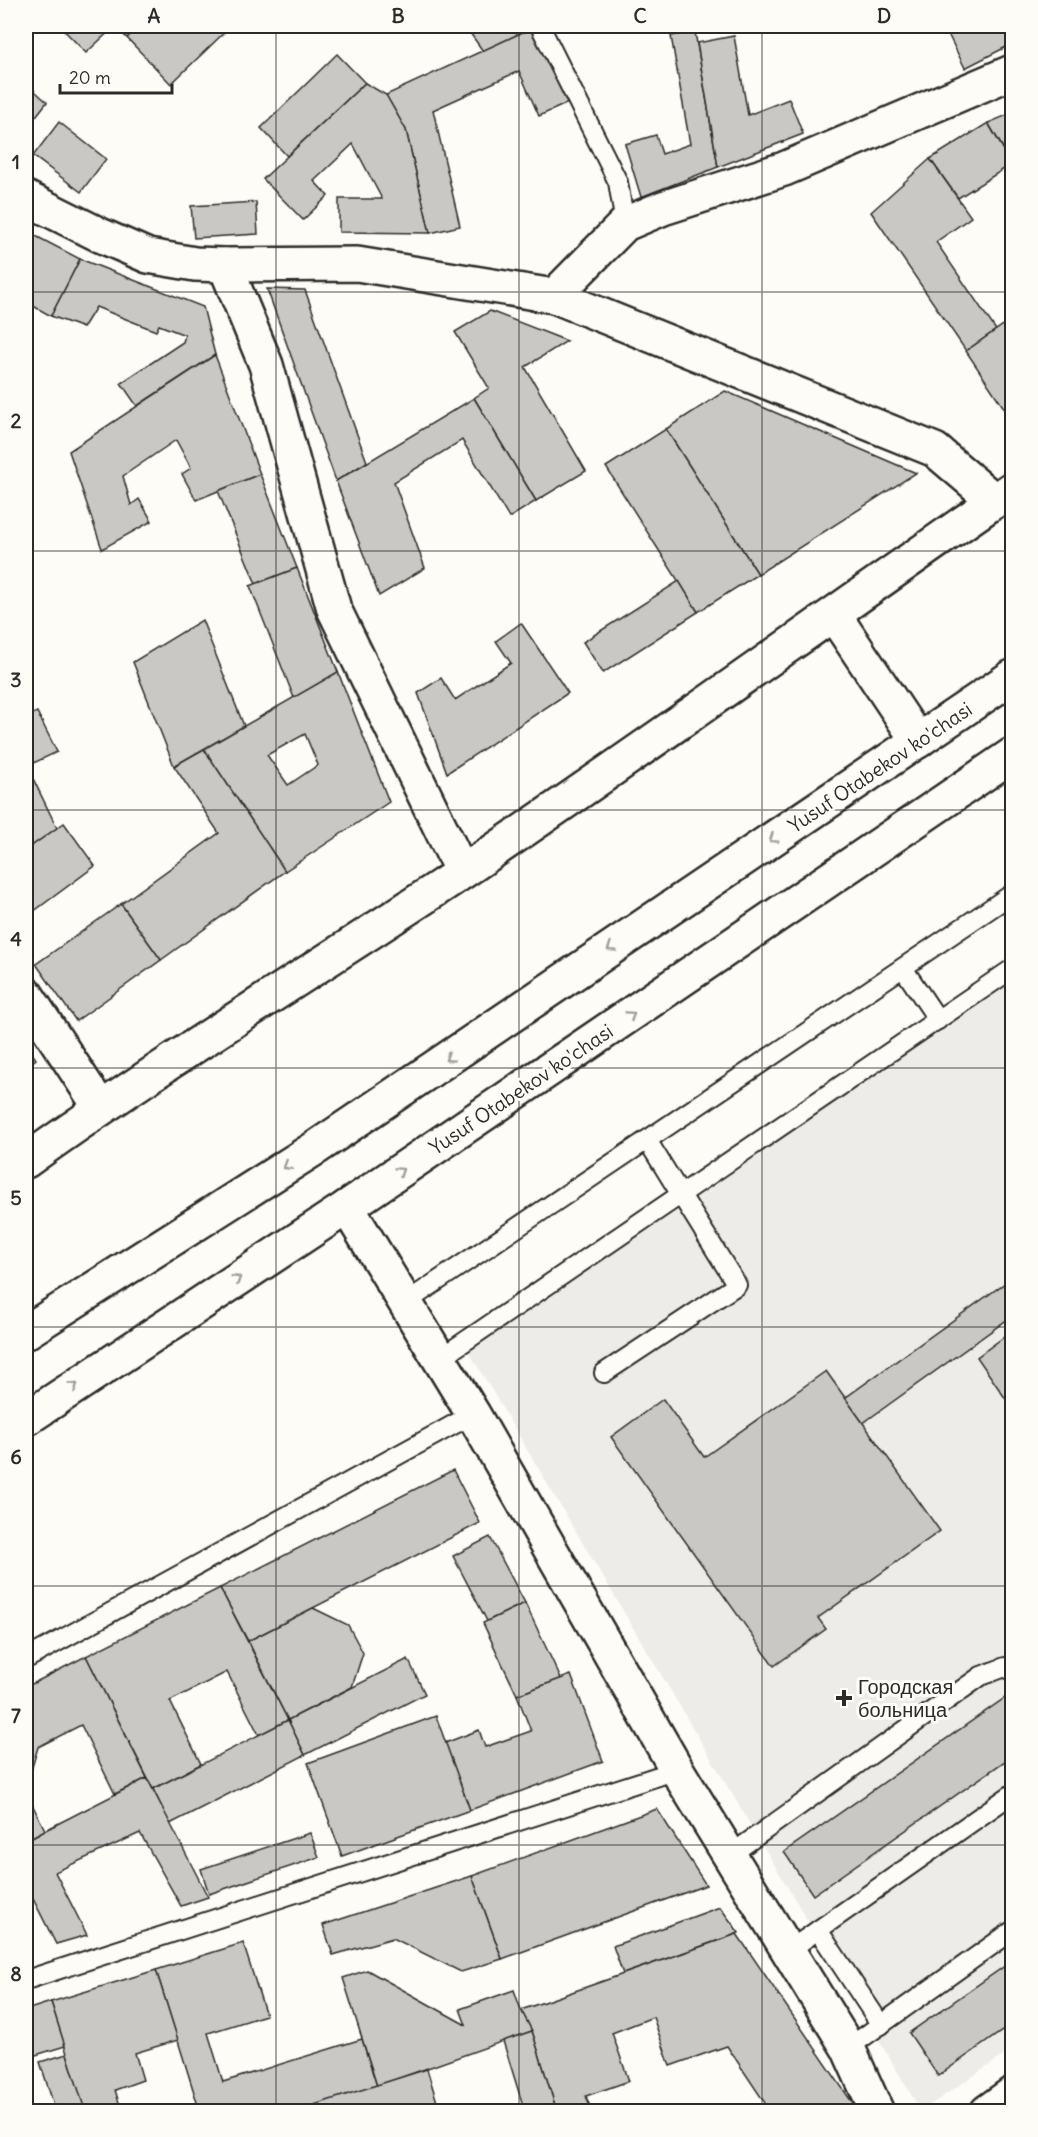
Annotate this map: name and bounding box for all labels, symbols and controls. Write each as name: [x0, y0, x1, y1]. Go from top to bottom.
text: A: [148, 3, 161, 28]
text: B: [391, 3, 405, 28]
text: C: [633, 3, 647, 28]
text: D: [877, 3, 891, 28]
scale bar: [60, 57, 172, 95]
text: 20 m: [69, 66, 111, 89]
text: 1: [12, 149, 20, 174]
text: 2: [11, 408, 22, 433]
text: 3: [10, 667, 22, 692]
street label: Yusuf Otabekov ko'chasi: [783, 696, 977, 838]
one-way arrow: [768, 832, 779, 843]
text: 4: [10, 926, 22, 951]
one-way arrow: [607, 941, 617, 953]
one-way arrow: [624, 1011, 635, 1022]
street label: Yusuf Otabekov ko'chasi: [424, 1018, 618, 1160]
one-way arrow: [445, 1051, 456, 1062]
one-way arrow: [283, 1159, 294, 1170]
one-way arrow: [393, 1167, 404, 1178]
text: 5: [10, 1185, 22, 1210]
one-way arrow: [231, 1275, 242, 1286]
one-way arrow: [68, 1383, 79, 1394]
text: 6: [10, 1444, 22, 1469]
place label: Городская больница: [858, 1674, 953, 1722]
marker: Городская больница: [835, 1689, 853, 1707]
text: 7: [11, 1703, 21, 1728]
text: 8: [10, 1961, 22, 1986]

